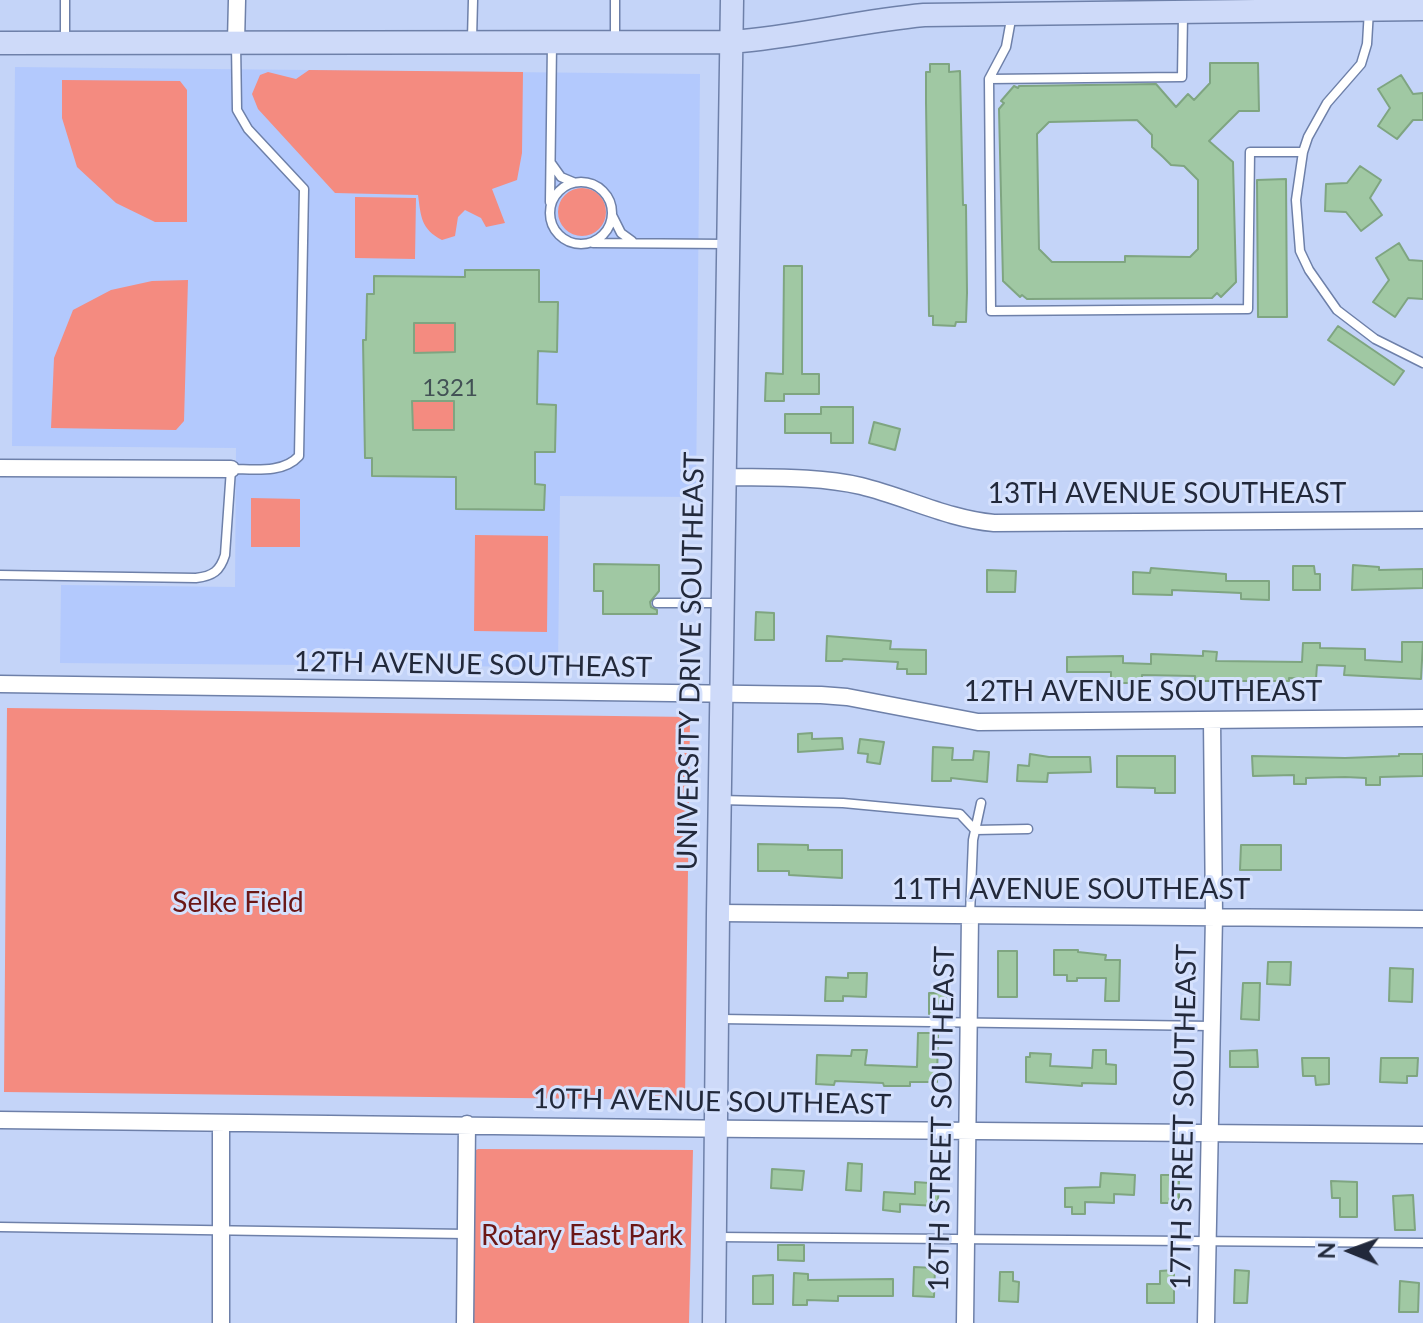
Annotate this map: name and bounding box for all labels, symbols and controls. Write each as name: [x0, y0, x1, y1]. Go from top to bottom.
house number: 1321: [422, 374, 478, 402]
street label: UNIVERSITY DRIVE SOUTHEAST: [671, 451, 711, 871]
street label: 13TH AVENUE SOUTHEAST: [988, 477, 1346, 511]
street label: 12TH AVENUE SOUTHEAST: [294, 645, 652, 685]
street label: 12TH AVENUE SOUTHEAST: [964, 675, 1322, 709]
street label: 11TH AVENUE SOUTHEAST: [892, 873, 1250, 907]
park label: Selke Field: [172, 886, 304, 920]
street label: 17TH STREET SOUTHEAST: [1164, 944, 1204, 1290]
street label: 16TH STREET SOUTHEAST: [922, 946, 962, 1292]
street label: 10TH AVENUE SOUTHEAST: [533, 1082, 891, 1122]
north arrow: [1311, 1211, 1391, 1291]
park label: Rotary East Park: [481, 1219, 683, 1253]
text: N: [1313, 1242, 1340, 1259]

